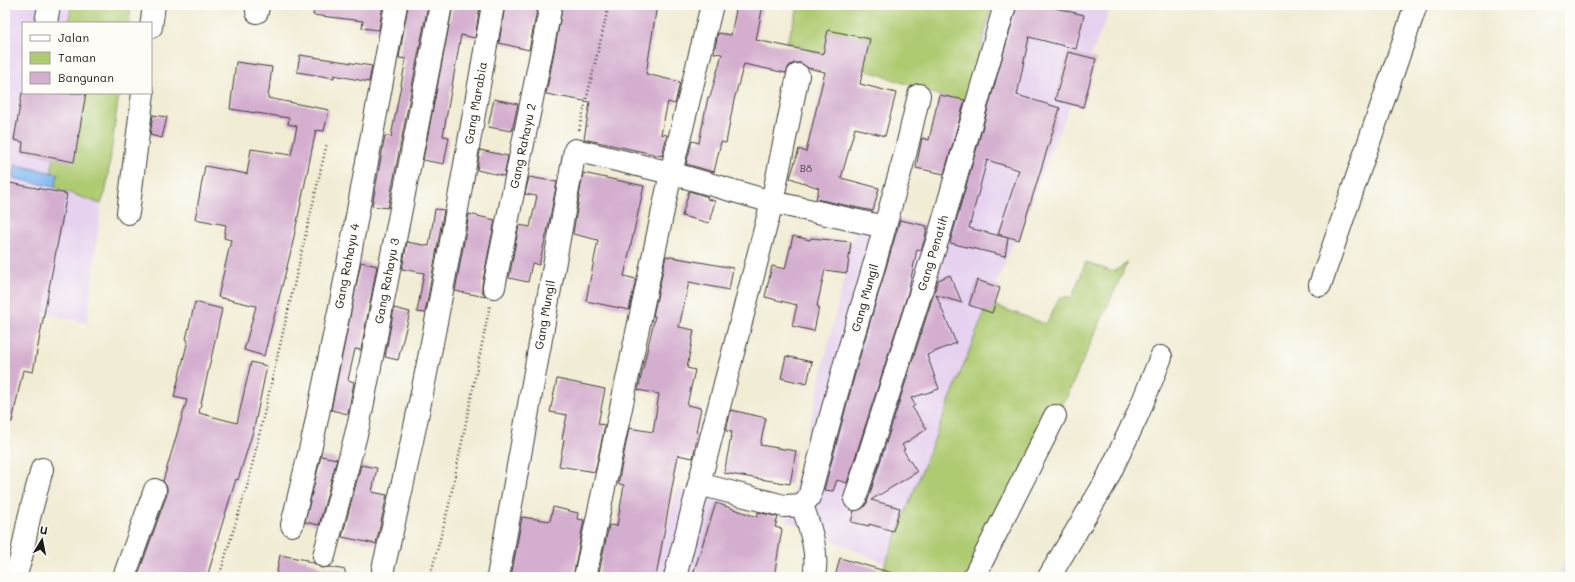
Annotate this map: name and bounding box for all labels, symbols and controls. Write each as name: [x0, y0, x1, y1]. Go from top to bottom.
legend: [22, 22, 152, 94]
text: Jalan: [58, 29, 89, 45]
text: Taman: [58, 49, 96, 65]
street label: Gang Marabia: [460, 60, 490, 145]
text: Bangunan: [58, 69, 114, 85]
street label: Gang Rahayu 2: [505, 102, 539, 190]
house number: B8: [800, 161, 812, 175]
street label: Gang Penatih: [913, 213, 951, 293]
street label: Gang Rahayu 4: [330, 222, 362, 310]
street label: Gang Rahayu 3: [370, 237, 402, 325]
street label: Gang Mungil: [847, 262, 881, 334]
street label: Gang Mungil: [530, 279, 558, 351]
north arrow: [22, 520, 62, 560]
text: U: [39, 522, 49, 538]

